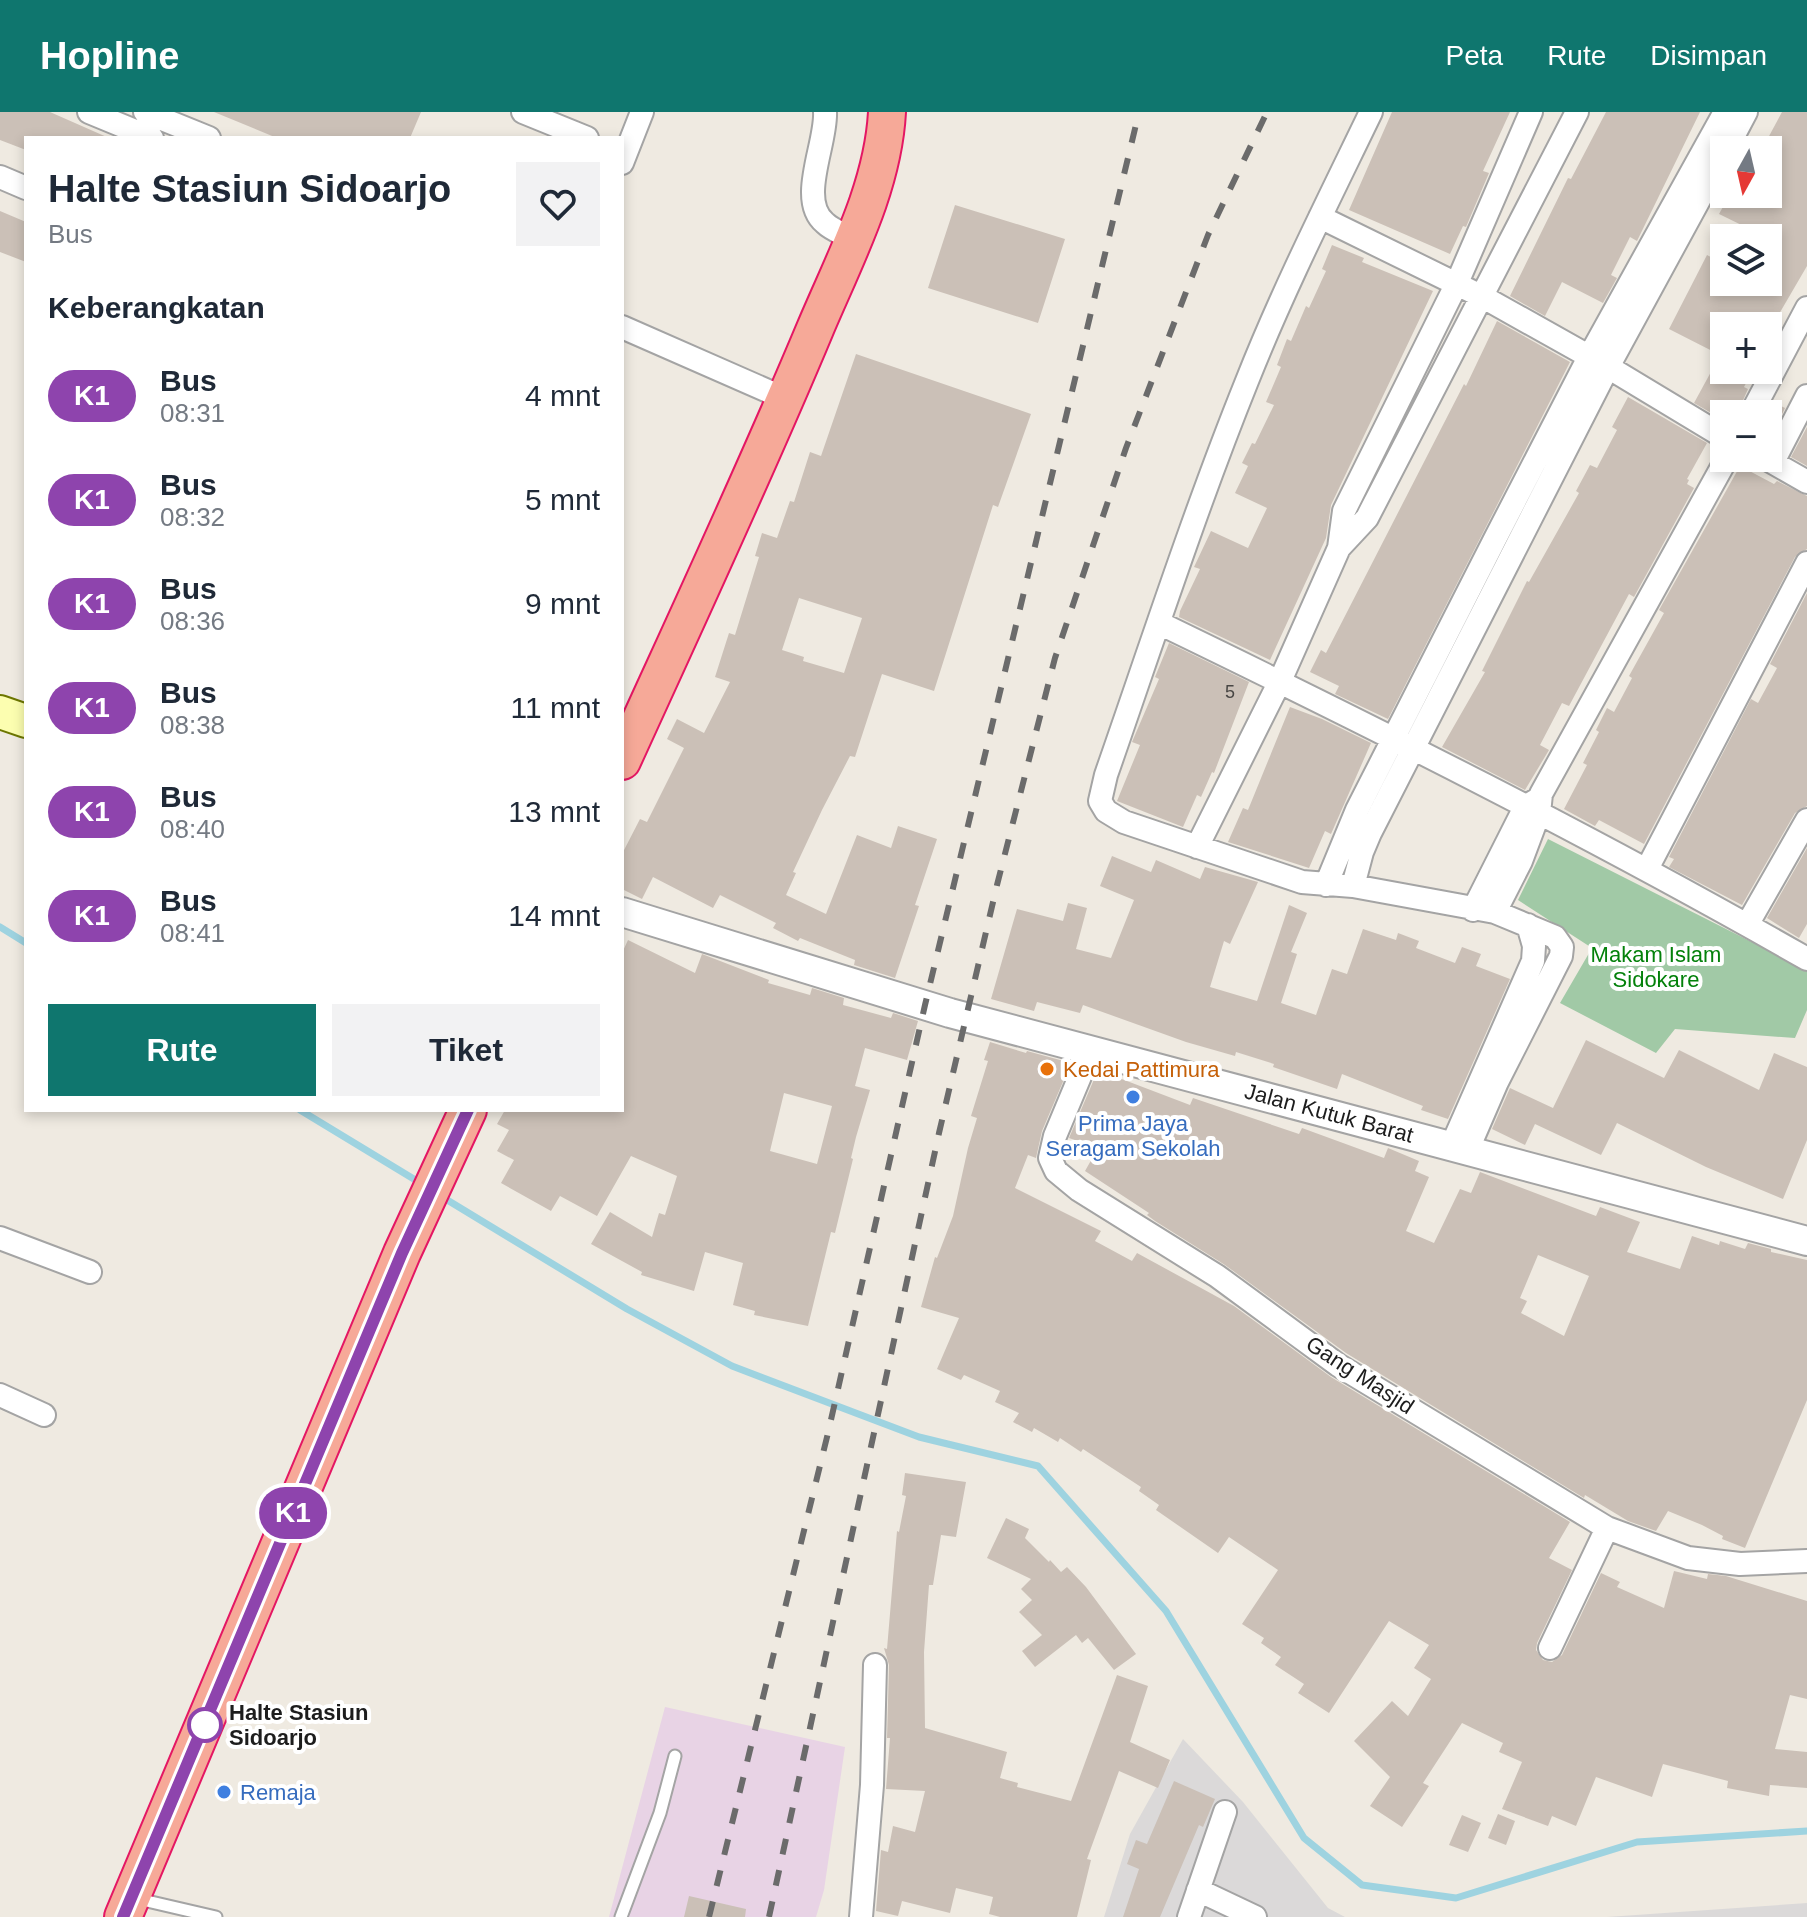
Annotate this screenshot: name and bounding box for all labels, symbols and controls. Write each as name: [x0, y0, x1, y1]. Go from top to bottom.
text: Hopline: [40, 35, 179, 77]
text: Peta: [1446, 40, 1503, 71]
text: Rute: [1547, 40, 1606, 71]
text: Disimpan: [1650, 40, 1767, 71]
north arrow: [1710, 136, 1782, 208]
map controls: [1710, 136, 1782, 472]
button: heart: [516, 162, 600, 246]
text: Halte Stasiun Sidoarjo: [48, 168, 451, 210]
text: Bus: [48, 219, 93, 249]
button: layers: [1710, 224, 1782, 296]
text: Keberangkatan: [48, 291, 265, 324]
button: +: [1710, 312, 1782, 384]
text: Bus: [160, 364, 217, 397]
text: 4 mnt: [525, 379, 600, 412]
text: K1: [74, 380, 110, 411]
text: 08:31: [160, 398, 225, 428]
button: −: [1710, 400, 1782, 472]
text: Bus: [160, 468, 217, 501]
text: 5 mnt: [525, 483, 600, 516]
text: K1: [74, 484, 110, 515]
text: 08:32: [160, 502, 225, 532]
text: Bus: [160, 572, 217, 605]
text: 9 mnt: [525, 587, 600, 620]
text: K1: [74, 588, 110, 619]
text: 08:36: [160, 606, 225, 636]
text: Bus: [160, 676, 217, 709]
house number: 5: [1225, 682, 1235, 702]
text: 11 mnt: [511, 691, 600, 724]
text: K1: [74, 692, 110, 723]
text: 08:38: [160, 710, 225, 740]
text: Bus: [160, 780, 217, 813]
text: 13 mnt: [508, 795, 600, 828]
text: K1: [74, 796, 110, 827]
text: 08:40: [160, 814, 225, 844]
text: Bus: [160, 884, 217, 917]
text: 14 mnt: [508, 899, 600, 932]
text: K1: [74, 900, 110, 931]
text: 08:41: [160, 918, 225, 948]
park label: Makam Islam Sidokare: [1591, 942, 1721, 992]
button: Rute: [48, 1004, 316, 1096]
button: Tiket: [332, 1004, 600, 1096]
place label: Kedai Pattimura: [1063, 1057, 1220, 1082]
marker: Kedai Pattimura: [1038, 1060, 1056, 1078]
street label: Jalan Kutuk Barat: [1242, 1078, 1416, 1148]
marker: Prima Jaya Seragam Sekolah: [1124, 1088, 1142, 1106]
place label: Prima Jaya Seragam Sekolah: [1046, 1111, 1220, 1161]
street label: Gang Masjid: [1301, 1331, 1419, 1419]
line badge: K1: [257, 1487, 329, 1539]
text: K1: [275, 1497, 311, 1528]
place label: Halte Stasiun Sidoarjo: [229, 1700, 368, 1750]
marker: Halte Stasiun Sidoarjo: [188, 1708, 222, 1742]
place label: Remaja: [240, 1780, 317, 1805]
marker: Remaja: [215, 1783, 233, 1801]

